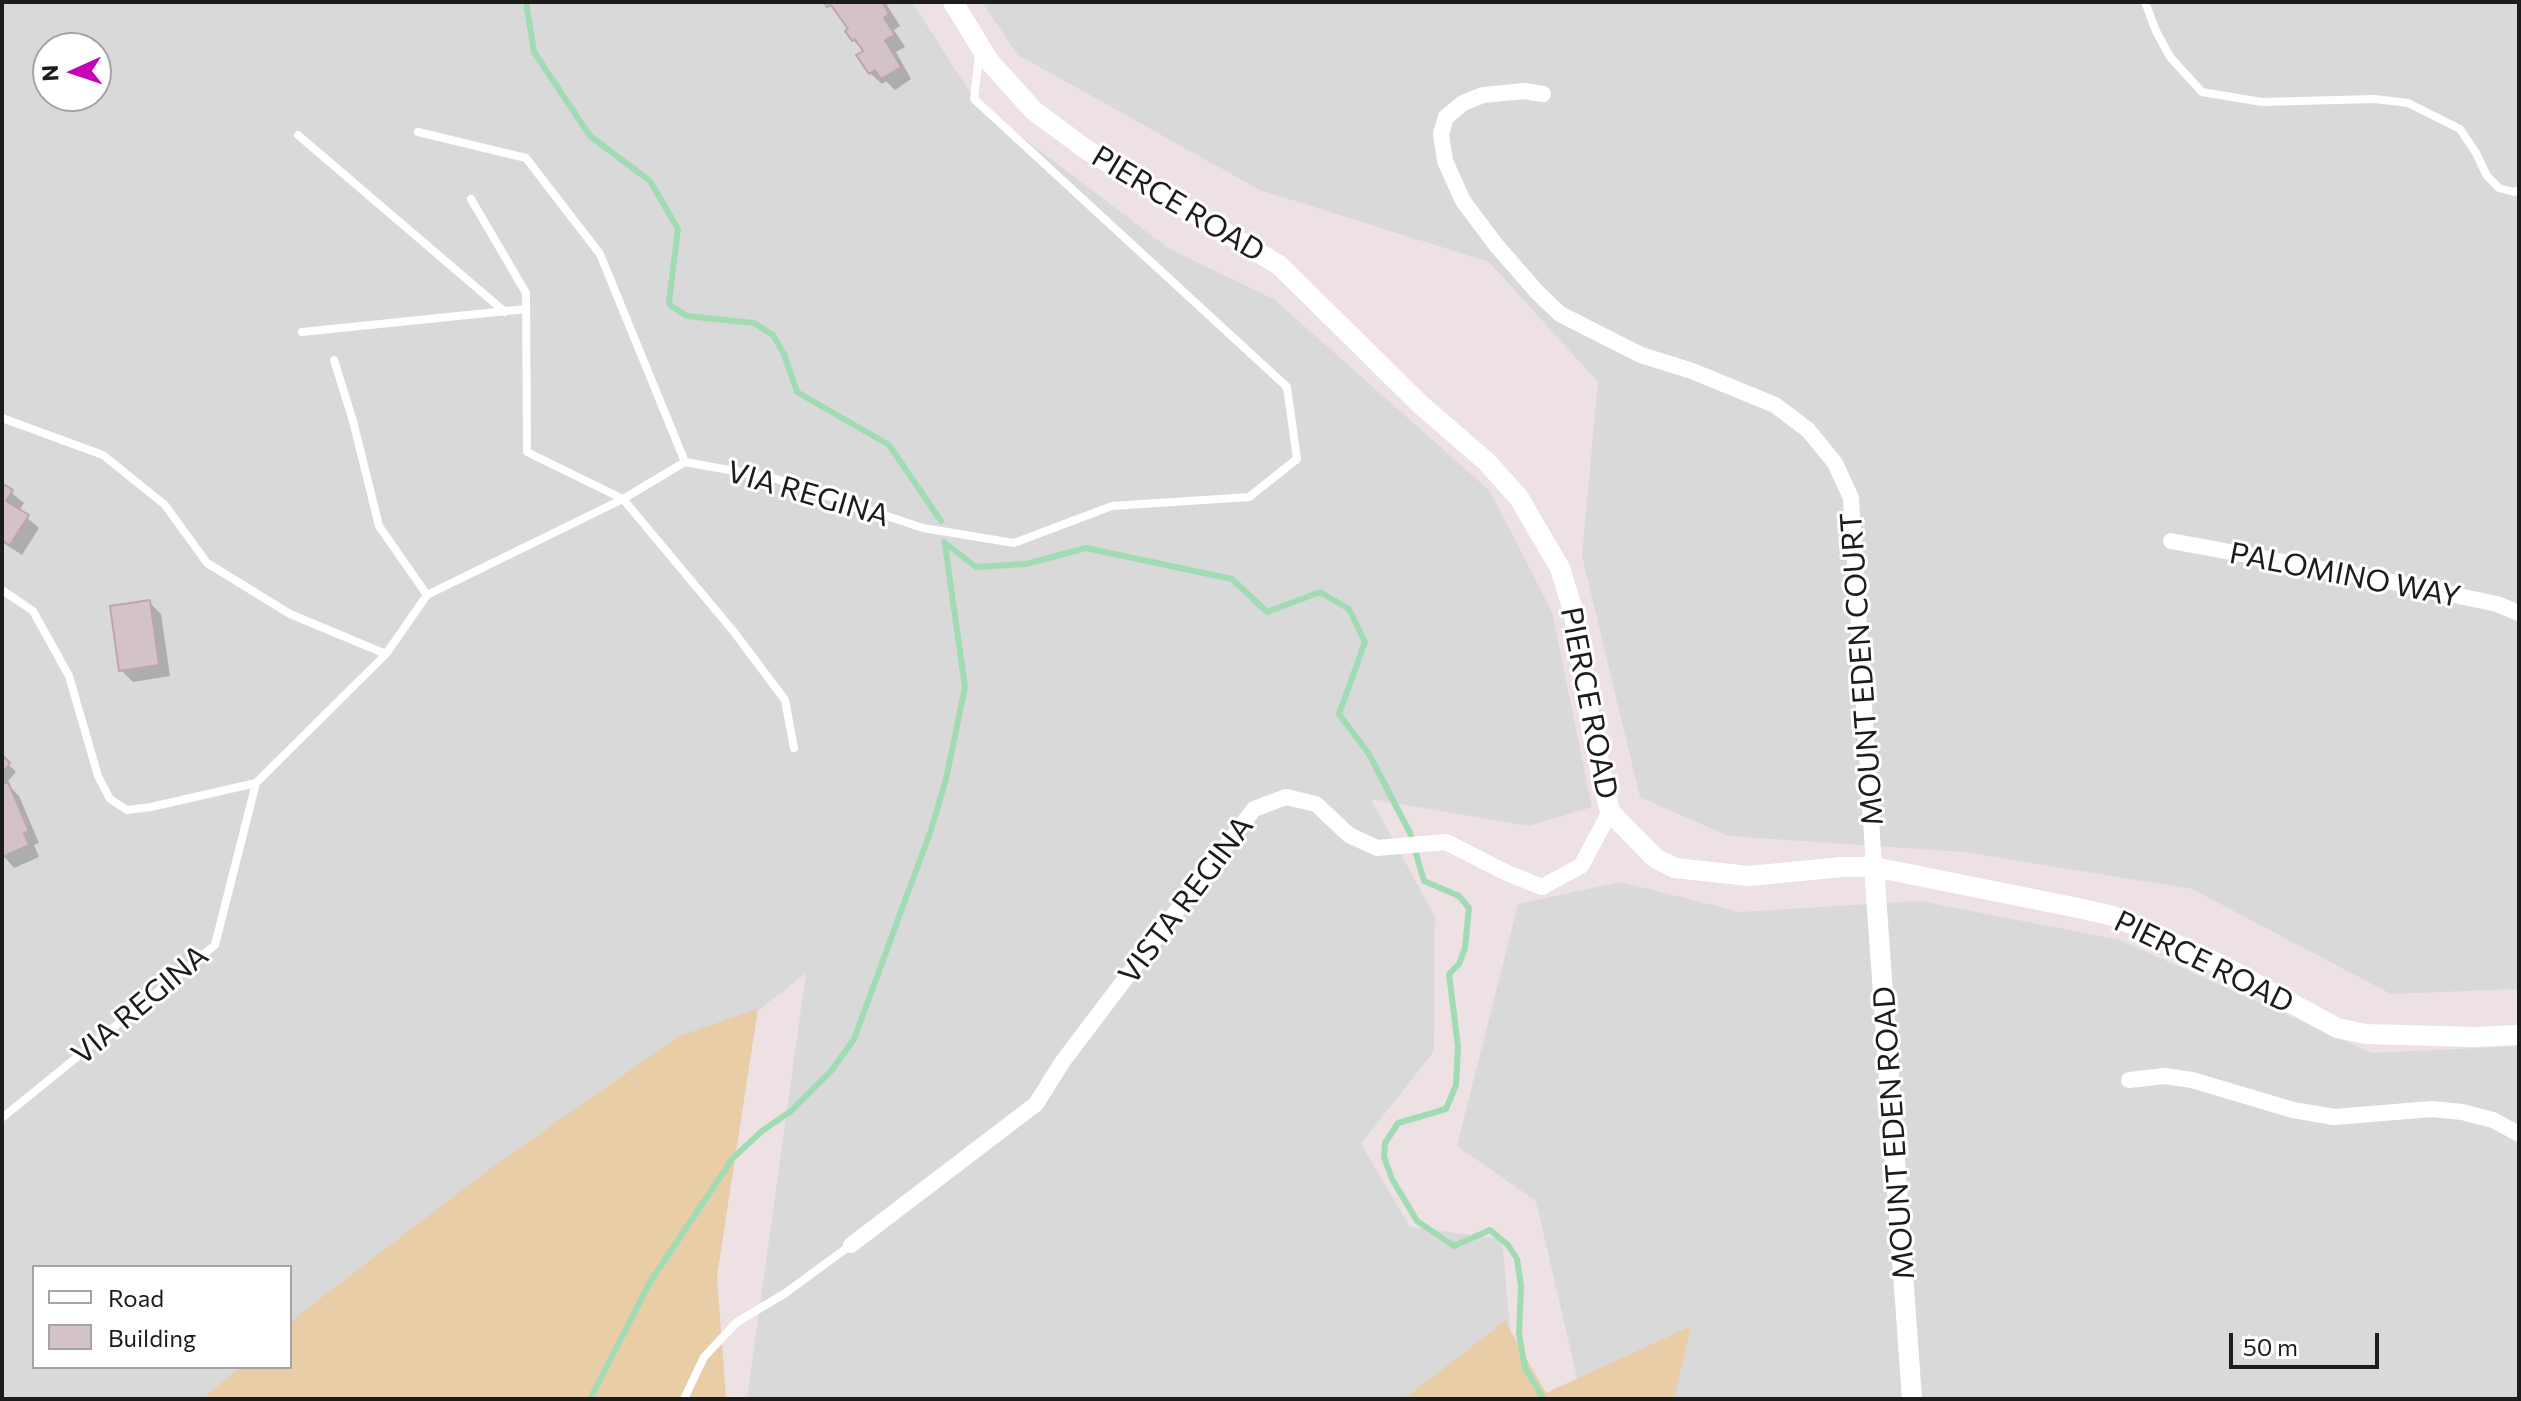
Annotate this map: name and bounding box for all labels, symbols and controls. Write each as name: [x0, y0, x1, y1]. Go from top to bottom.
north arrow: [32, 32, 112, 112]
text: N: [36, 64, 63, 82]
street label: PIERCE ROAD: [1085, 138, 1271, 270]
street label: VIA REGINA: [723, 454, 893, 534]
street label: MOUNT EDEN COURT: [1833, 511, 1891, 827]
street label: PALOMINO WAY: [2226, 535, 2464, 615]
street label: PIERCE ROAD: [1553, 604, 1625, 802]
street label: VISTA REGINA: [1111, 809, 1261, 991]
street label: PIERCE ROAD: [2109, 903, 2299, 1021]
street label: VIA REGINA: [64, 938, 216, 1072]
street label: MOUNT EDEN ROAD: [1866, 985, 1922, 1281]
legend: [32, 1265, 292, 1369]
text: Road: [108, 1283, 164, 1312]
scale bar: [2233, 1317, 2383, 1367]
text: Building: [108, 1323, 196, 1352]
text: 50 m: [2243, 1332, 2298, 1361]

